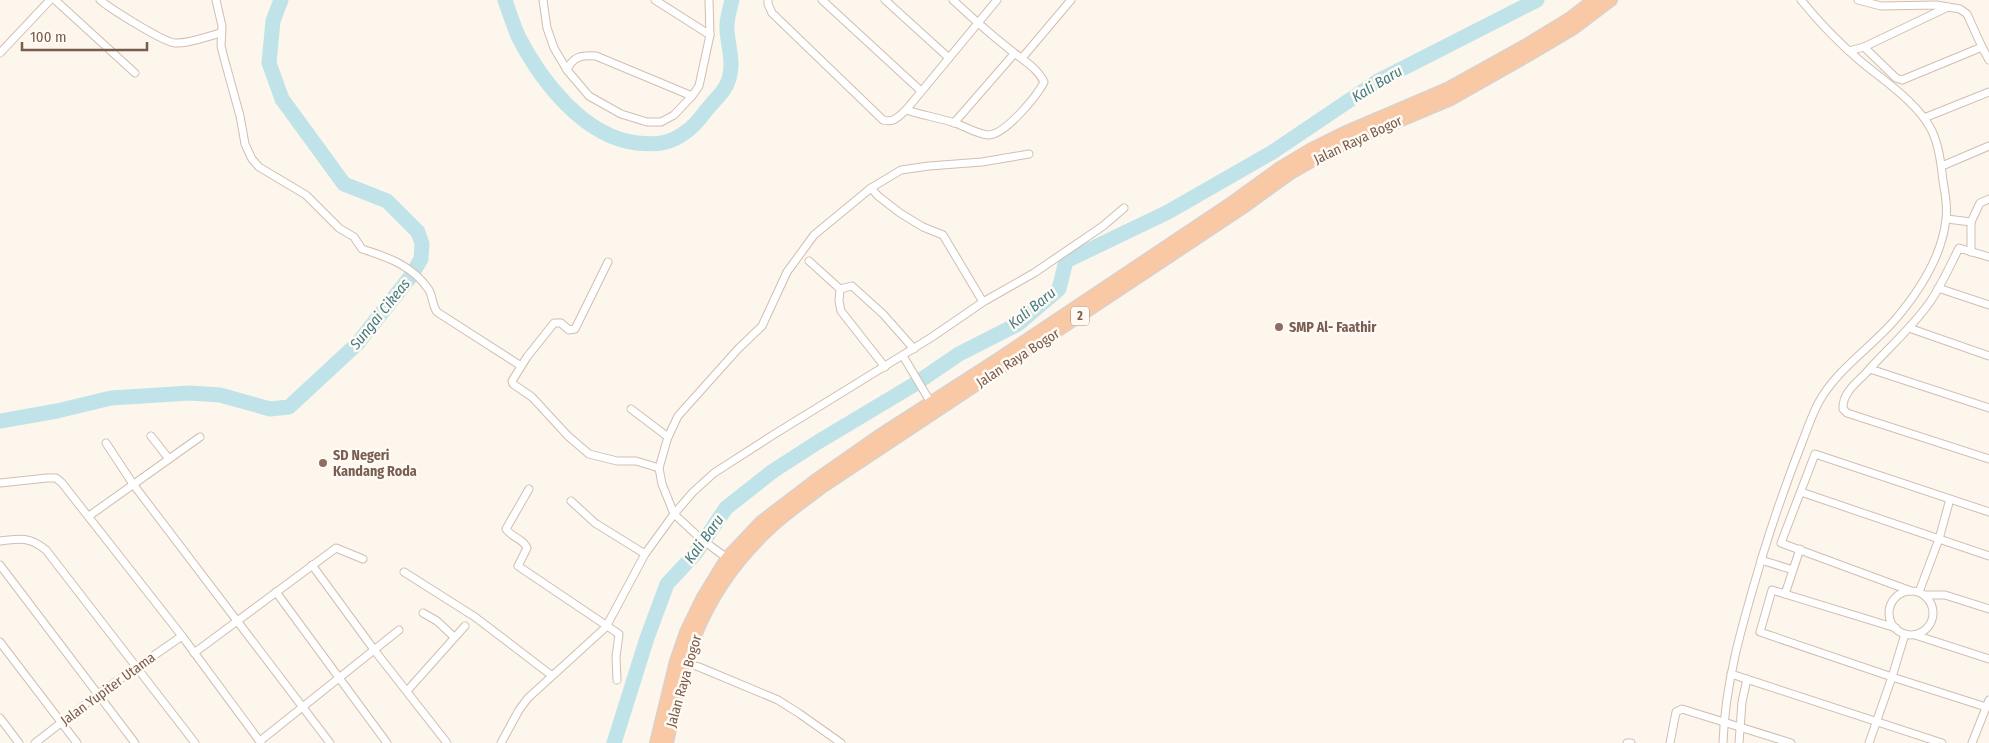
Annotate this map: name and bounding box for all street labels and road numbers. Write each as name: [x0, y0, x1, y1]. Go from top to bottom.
street label: Jalan Raya Bogor: [1311, 112, 1405, 168]
road number: 2: [1071, 306, 1089, 326]
street label: Jalan Raya Bogor: [973, 325, 1063, 391]
street label: Jalan Raya Bogor: [663, 633, 705, 729]
street label: Jalan Yupiter Utama: [57, 649, 159, 729]

